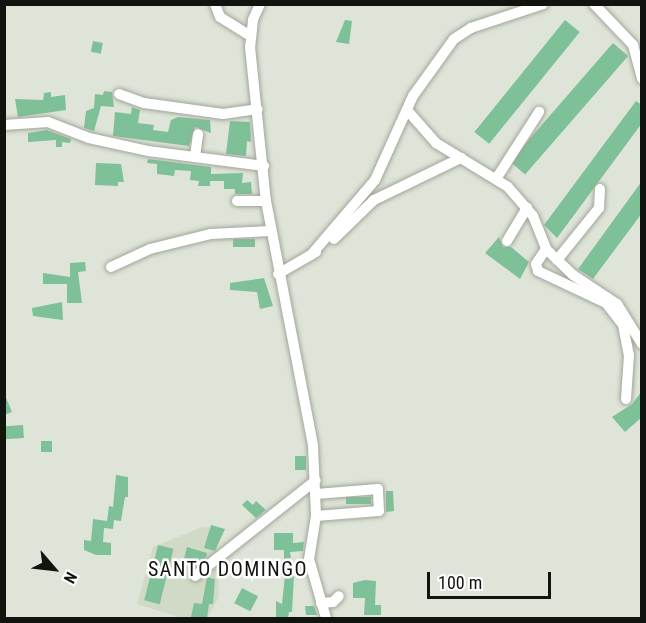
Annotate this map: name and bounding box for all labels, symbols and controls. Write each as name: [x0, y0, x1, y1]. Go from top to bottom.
north arrow: [24, 539, 84, 599]
district label: SANTO DOMINGO: [148, 557, 308, 581]
scale bar: [430, 560, 554, 598]
text: N: [60, 569, 81, 586]
text: 100 m: [438, 572, 482, 593]

